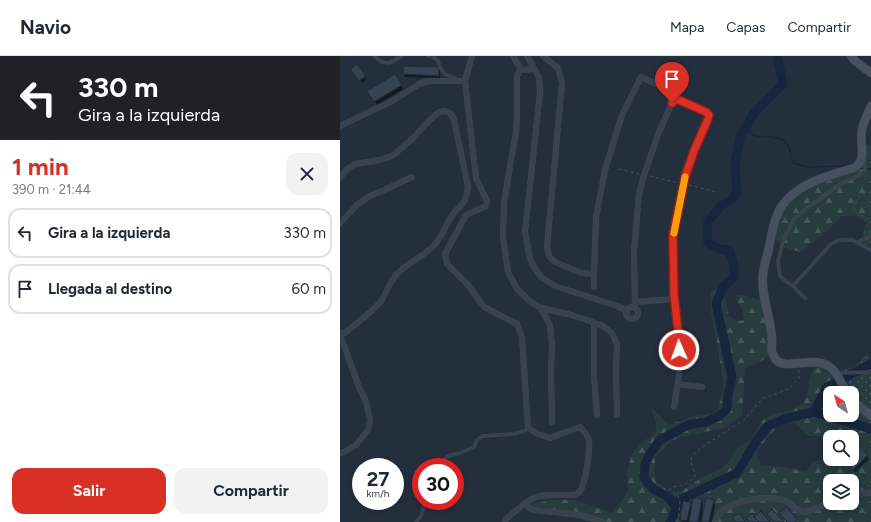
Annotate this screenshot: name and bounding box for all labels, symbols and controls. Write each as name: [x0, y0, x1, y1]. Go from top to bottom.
text: Navio: [20, 16, 71, 39]
text: Mapa: [670, 19, 704, 36]
text: Capas: [726, 19, 765, 36]
text: Compartir: [787, 19, 851, 36]
pin: [655, 62, 689, 103]
icon: arrive: [661, 68, 683, 90]
text: 330 m: [78, 70, 158, 104]
icon: left: [12, 72, 64, 124]
text: Gira a la izquierda: [78, 104, 220, 126]
text: 1 min: [12, 152, 69, 181]
button: close: [286, 153, 328, 195]
text: 390 m · 21:44: [12, 182, 91, 197]
icon: left: [14, 222, 36, 244]
text: Gira a la izquierda: [48, 224, 170, 242]
text: 330 m: [284, 224, 326, 242]
icon: arrive: [14, 278, 36, 300]
text: Llegada al destino: [48, 280, 172, 298]
text: 60 m: [291, 280, 326, 298]
position arrow: [658, 329, 700, 371]
north arrow: [823, 386, 859, 422]
map controls: [823, 386, 859, 510]
button: search: [823, 430, 859, 466]
speed limit sign: 30: [412, 458, 464, 510]
text: 27: [367, 467, 389, 491]
button: Salir: [12, 468, 166, 514]
button: Compartir: [174, 468, 328, 514]
button: layers: [823, 474, 859, 510]
text: km/h: [367, 487, 389, 500]

